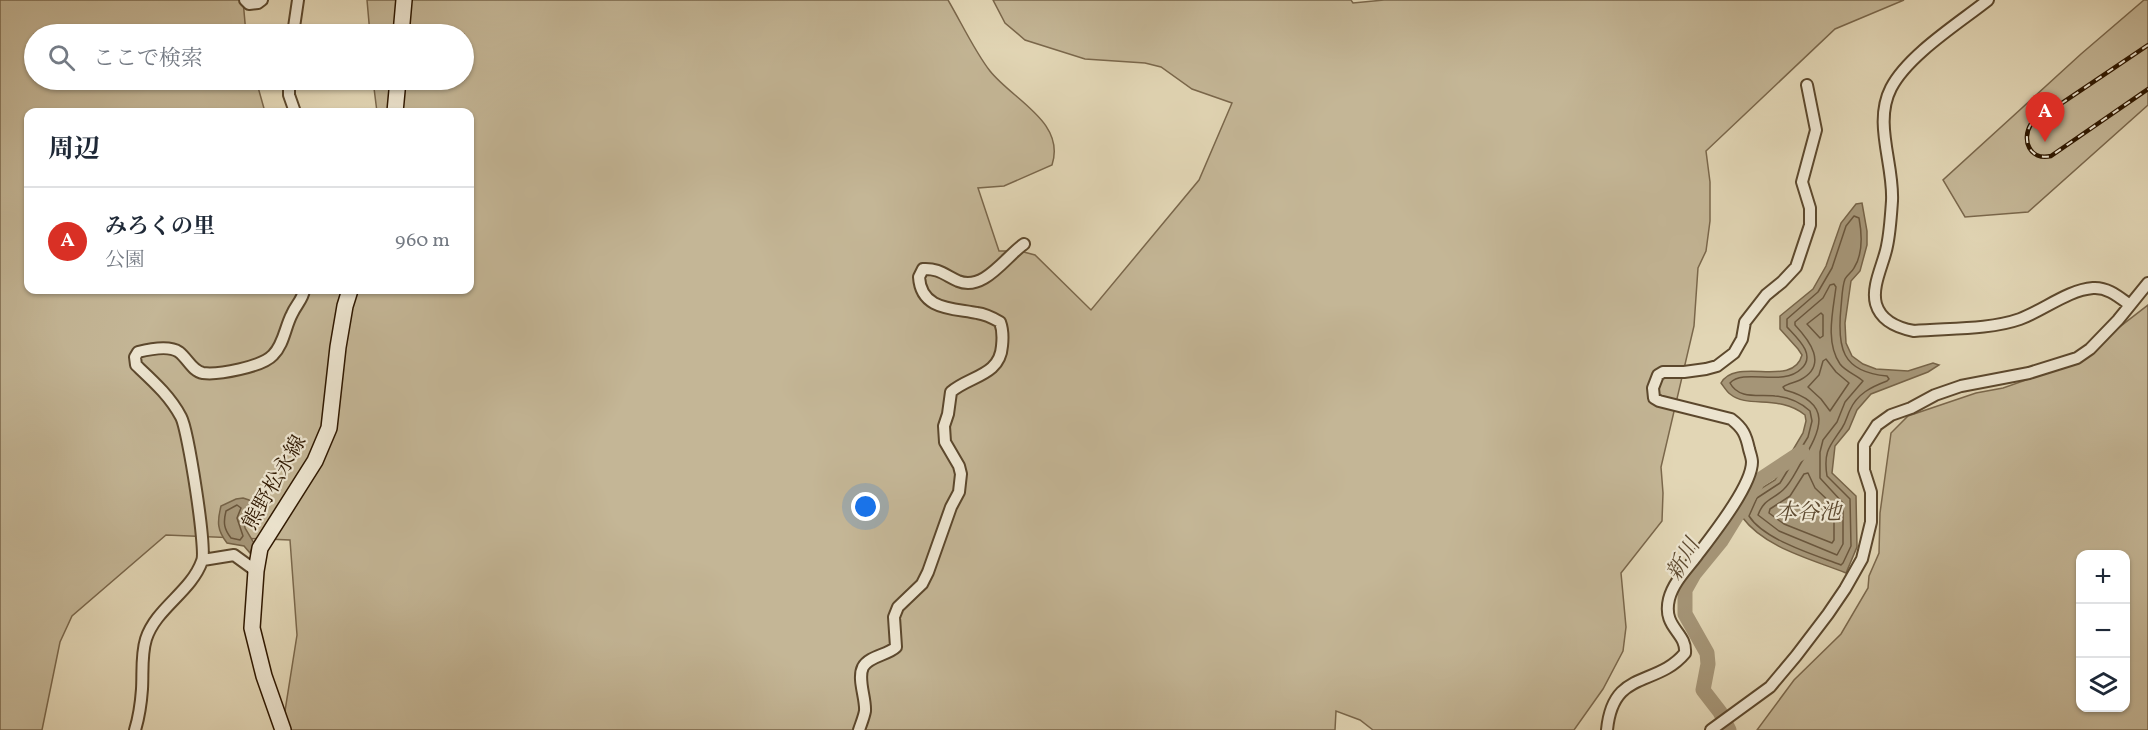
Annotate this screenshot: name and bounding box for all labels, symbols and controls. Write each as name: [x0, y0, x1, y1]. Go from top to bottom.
search box: [24, 24, 474, 90]
icon: search: [45, 41, 78, 74]
text: ここで検索: [93, 44, 203, 75]
pin: A: [2026, 92, 2064, 142]
text: 周辺: [48, 132, 100, 168]
text: みろくの里: [105, 212, 215, 243]
text: A: [60, 227, 75, 255]
text: 960 m: [395, 227, 450, 255]
text: 公園: [105, 247, 145, 275]
street label: 熊野松永線: [236, 430, 314, 535]
your location: [851, 492, 880, 521]
water label: 本谷池: [1775, 498, 1844, 529]
water label: 新川: [1660, 532, 1710, 587]
map controls: [2076, 550, 2130, 712]
button: +: [2076, 550, 2130, 604]
button: −: [2076, 604, 2130, 658]
button: layers: [2076, 658, 2130, 712]

